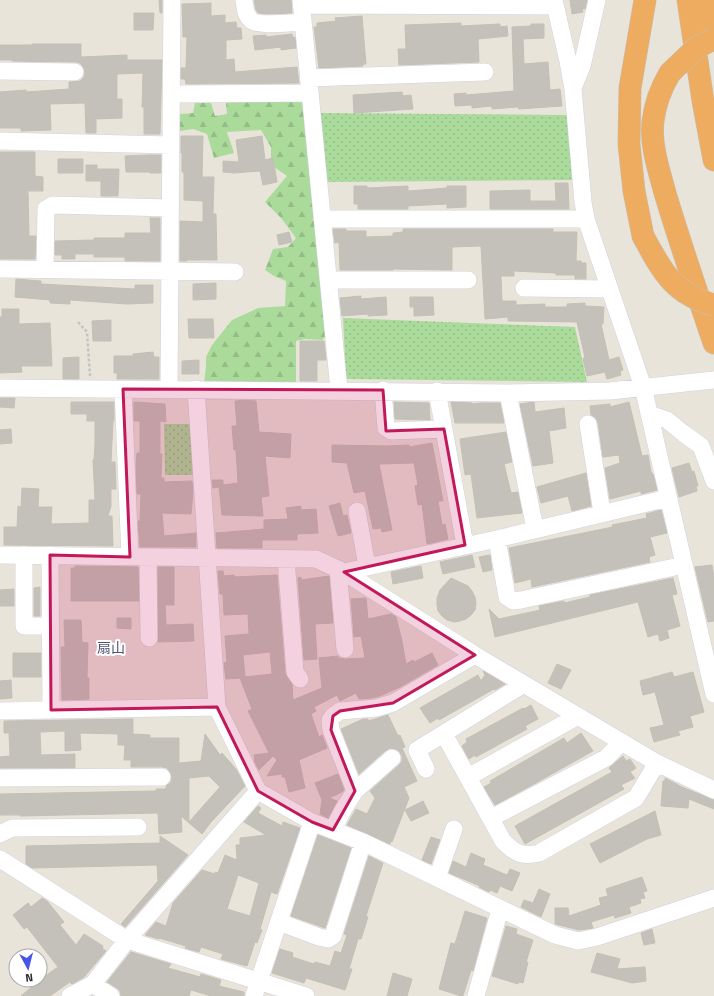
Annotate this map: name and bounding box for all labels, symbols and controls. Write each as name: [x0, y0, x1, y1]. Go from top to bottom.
district label: 扇山: [97, 637, 125, 658]
north arrow: [8, 948, 48, 988]
text: N: [24, 970, 34, 986]

